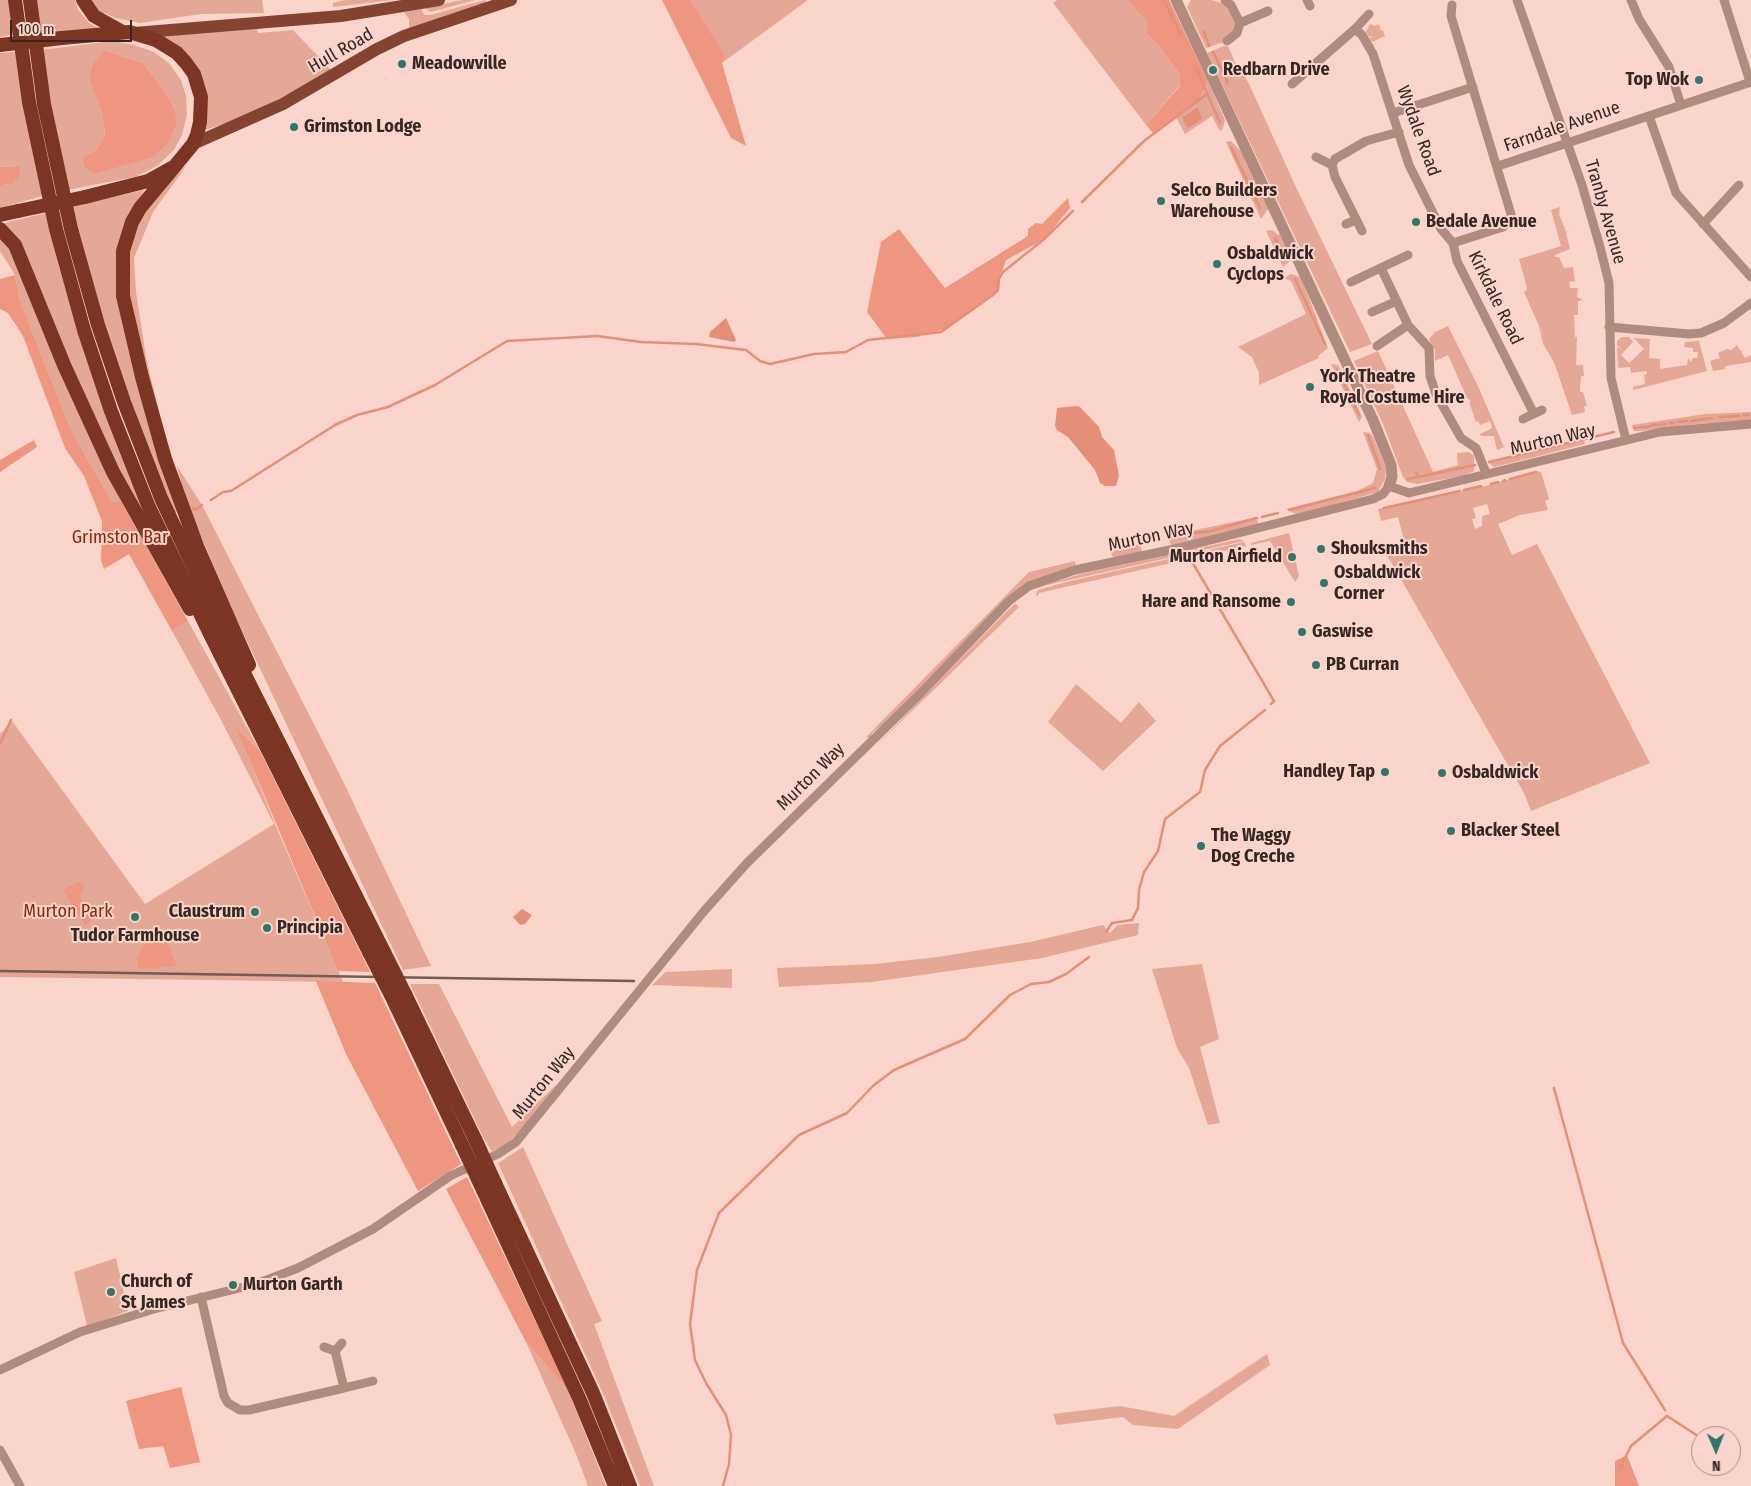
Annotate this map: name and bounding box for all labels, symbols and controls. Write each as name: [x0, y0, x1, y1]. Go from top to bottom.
scale bar: [12, 10, 135, 42]
text: 100 m: [18, 20, 55, 38]
street label: Hull Road: [305, 24, 377, 78]
place label: Meadowville: [412, 53, 507, 75]
marker: Meadowville: [396, 58, 408, 70]
place label: Redbarn Drive: [1223, 59, 1330, 81]
marker: Redbarn Drive: [1207, 64, 1219, 76]
place label: Top Wok: [1626, 69, 1689, 91]
marker: Top Wok: [1693, 74, 1705, 86]
street label: Wydale Road: [1392, 83, 1444, 179]
street label: Farndale Avenue: [1501, 97, 1623, 157]
place label: Grimston Lodge: [304, 116, 421, 138]
marker: Grimston Lodge: [288, 121, 300, 133]
street label: Tranby Avenue: [1580, 157, 1630, 267]
place label: Selco Builders Warehouse: [1171, 180, 1277, 222]
marker: Selco Builders Warehouse: [1155, 195, 1167, 207]
place label: Bedale Avenue: [1426, 211, 1537, 233]
marker: Bedale Avenue: [1410, 216, 1422, 228]
place label: Osbaldwick Cyclops: [1227, 243, 1313, 286]
street label: Kirkdale Road: [1463, 247, 1527, 349]
marker: Osbaldwick Cyclops: [1211, 258, 1223, 270]
place label: York Theatre Royal Costume Hire: [1320, 366, 1465, 408]
marker: York Theatre Royal Costume Hire: [1304, 381, 1316, 393]
street label: Murton Way: [1508, 420, 1598, 460]
street label: Murton Way: [1106, 517, 1196, 557]
park label: Grimston Bar: [72, 527, 168, 549]
place label: Shouksmiths: [1331, 538, 1428, 560]
marker: Shouksmiths: [1315, 543, 1327, 555]
place label: Murton Airfield: [1170, 546, 1282, 568]
marker: Murton Airfield: [1286, 551, 1298, 563]
place label: Osbaldwick Corner: [1334, 562, 1420, 604]
marker: Osbaldwick Corner: [1318, 577, 1330, 589]
place label: Hare and Ransome: [1142, 591, 1281, 613]
marker: Hare and Ransome: [1285, 596, 1297, 608]
place label: Gaswise: [1312, 621, 1373, 643]
marker: Gaswise: [1296, 626, 1308, 638]
place label: PB Curran: [1326, 654, 1399, 676]
marker: PB Curran: [1310, 659, 1322, 671]
street label: Murton Way: [773, 739, 849, 815]
place label: Handley Tap: [1283, 761, 1375, 783]
place label: Osbaldwick: [1452, 762, 1538, 784]
marker: Handley Tap: [1379, 766, 1391, 778]
marker: Osbaldwick: [1436, 767, 1448, 779]
place label: Blacker Steel: [1461, 820, 1560, 842]
place label: The Waggy Dog Creche: [1211, 825, 1295, 868]
marker: Blacker Steel: [1445, 825, 1457, 837]
marker: The Waggy Dog Creche: [1195, 840, 1207, 852]
park label: Murton Park: [23, 901, 113, 923]
place label: Claustrum: [169, 901, 245, 923]
marker: Claustrum: [249, 906, 261, 918]
marker: Tudor Farmhouse: [129, 911, 141, 923]
place label: Principia: [277, 917, 343, 939]
marker: Principia: [261, 922, 273, 934]
place label: Tudor Farmhouse: [71, 925, 199, 947]
street label: Murton Way: [508, 1042, 580, 1124]
place label: Church of St James: [121, 1271, 192, 1314]
place label: Murton Garth: [243, 1274, 343, 1296]
marker: Murton Garth: [227, 1279, 239, 1291]
marker: Church of St James: [105, 1286, 117, 1298]
north arrow: [1691, 1426, 1741, 1476]
text: N: [1712, 1457, 1721, 1474]

